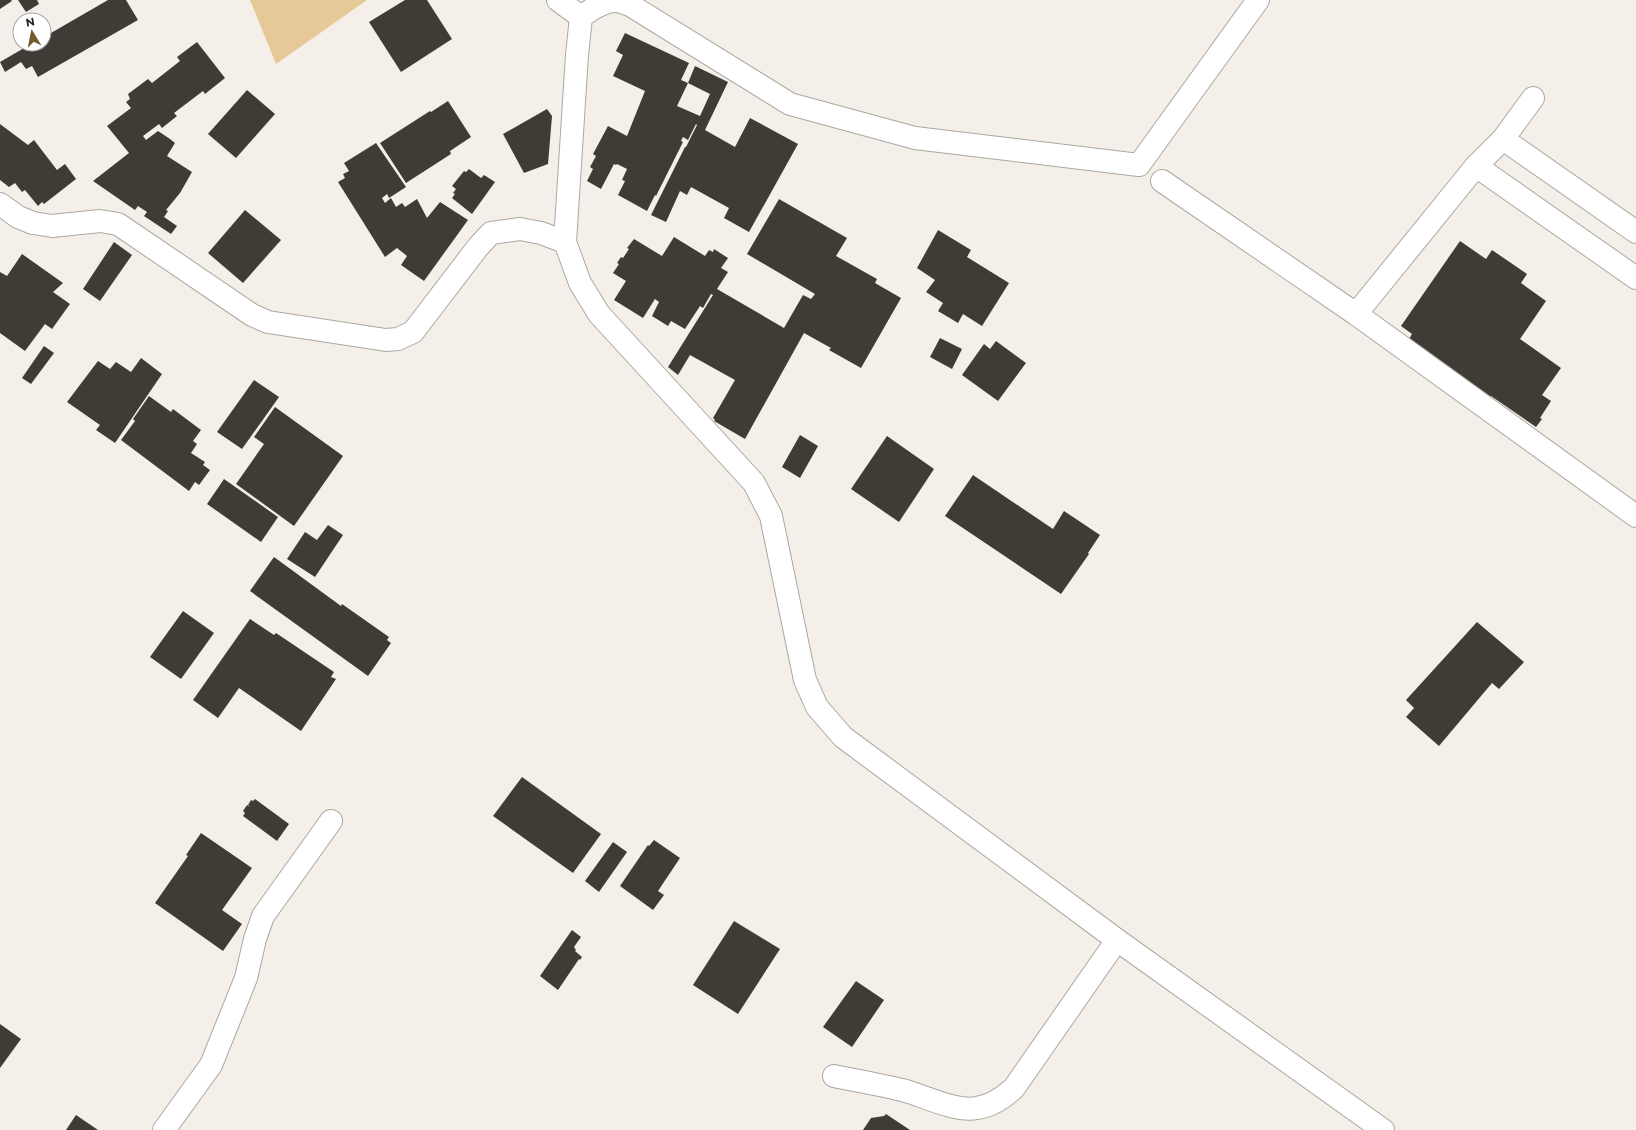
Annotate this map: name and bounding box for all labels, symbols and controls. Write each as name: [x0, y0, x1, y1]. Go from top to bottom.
north arrow: [12, 12, 52, 52]
text: N: [25, 14, 36, 30]

